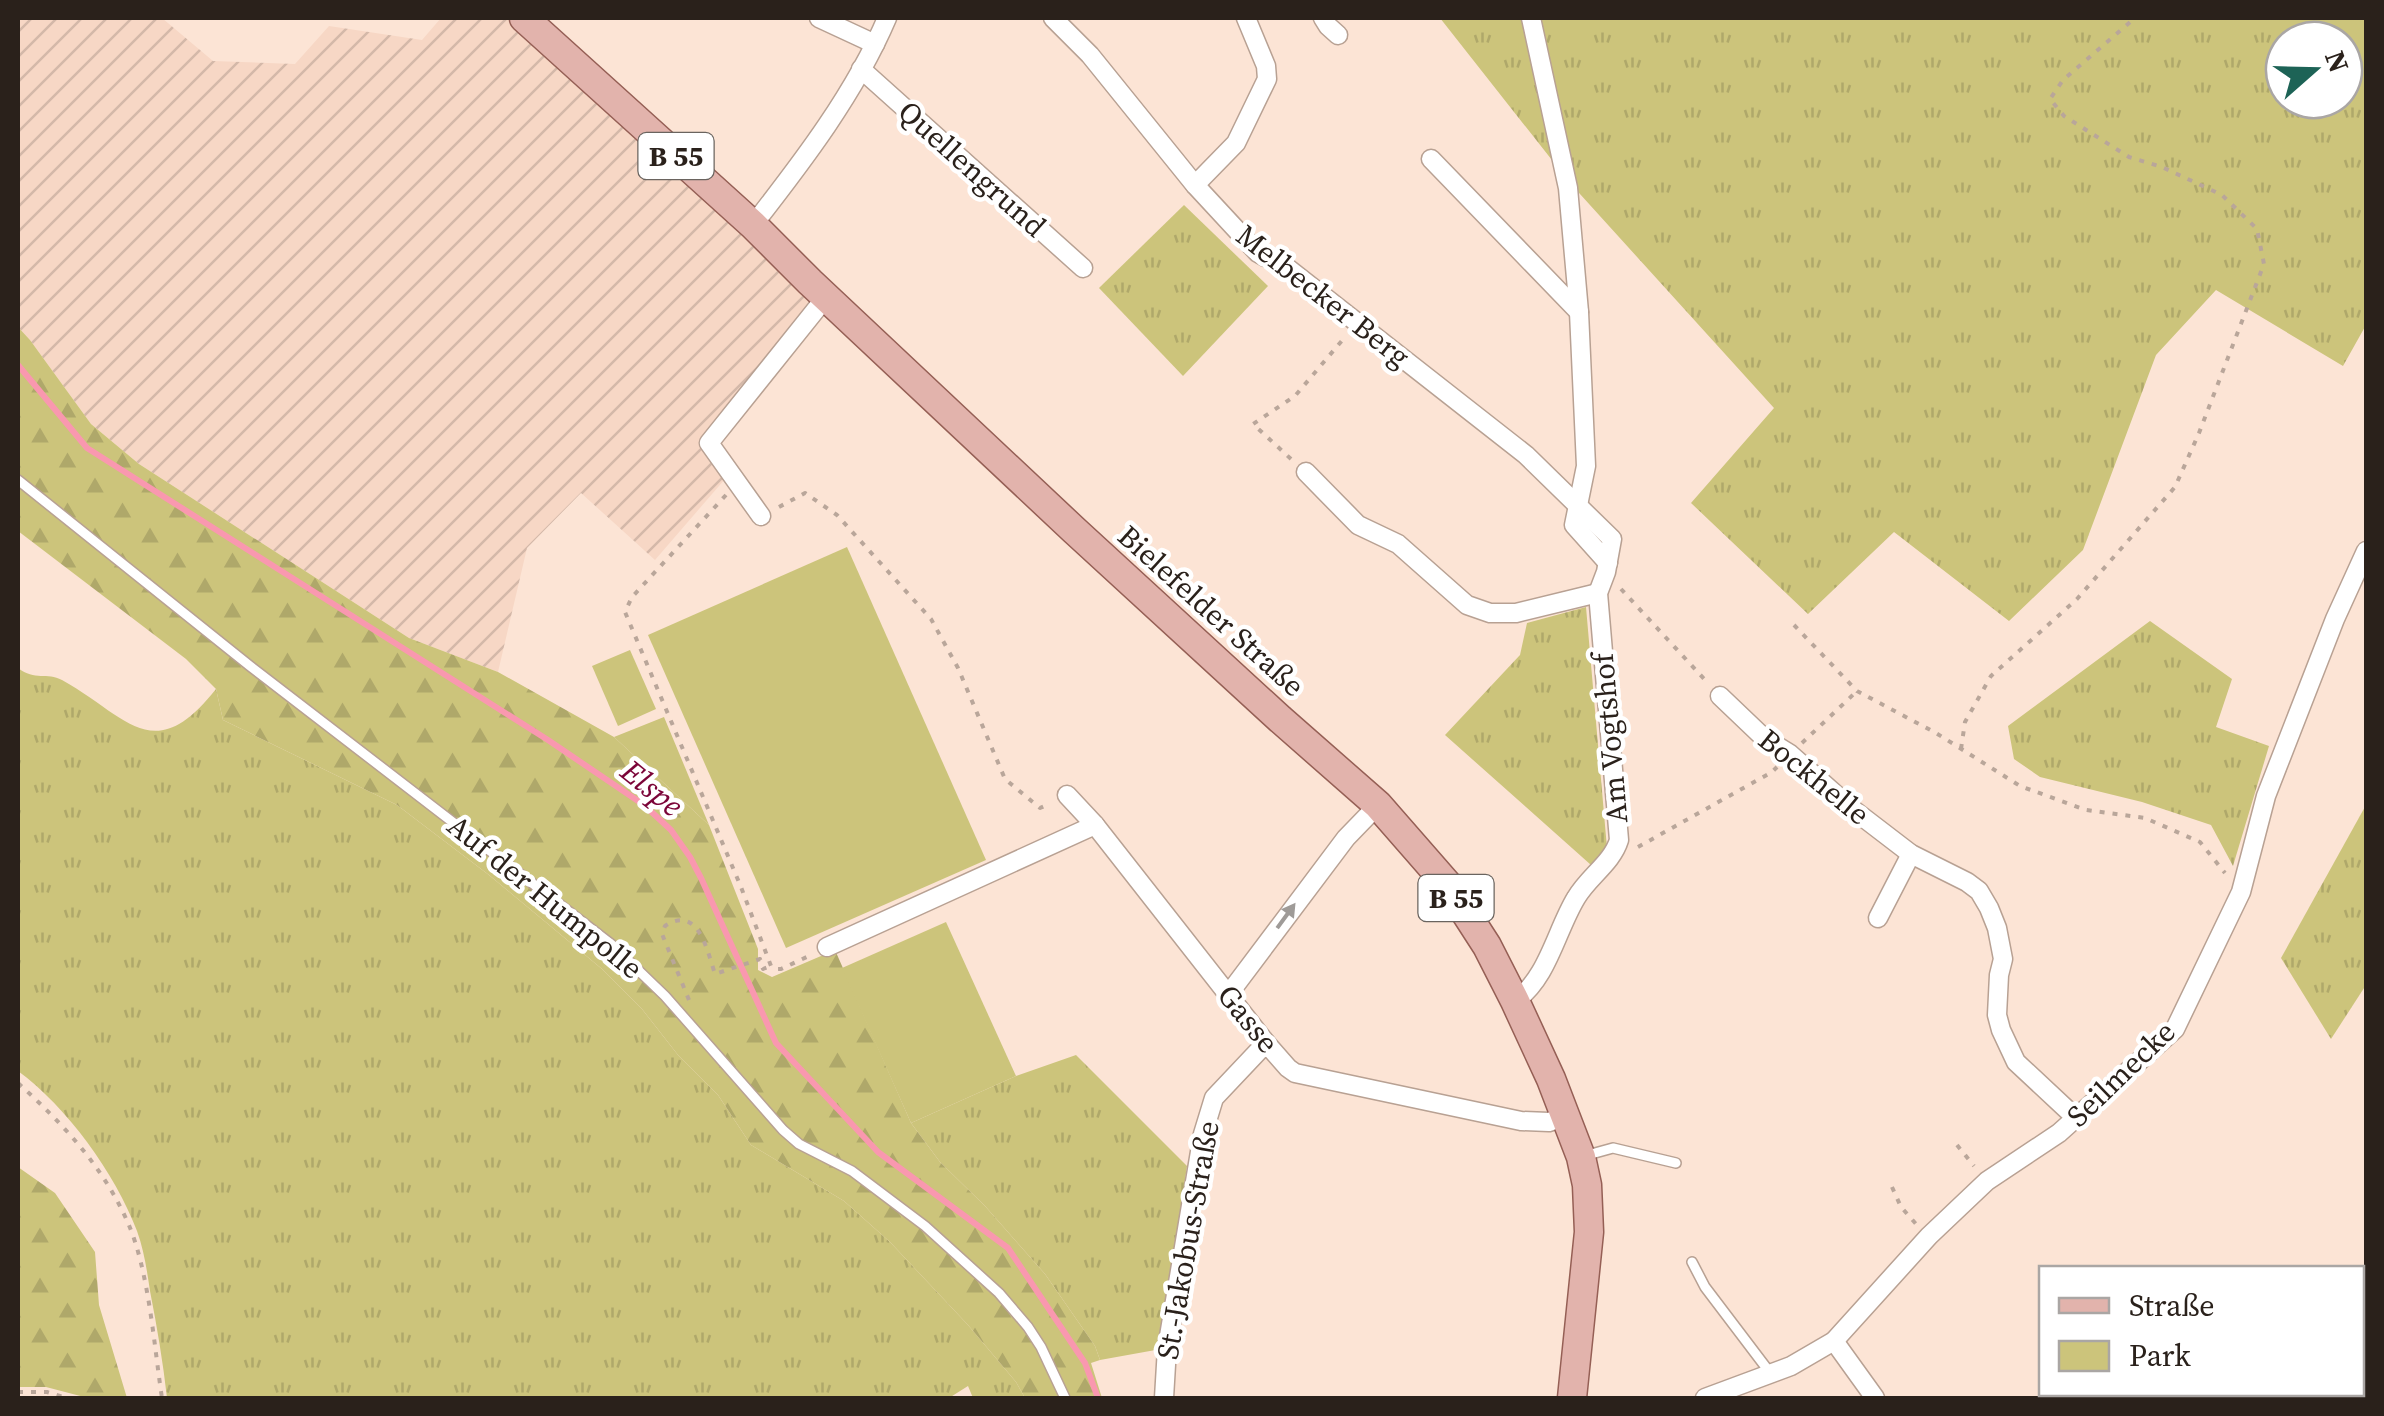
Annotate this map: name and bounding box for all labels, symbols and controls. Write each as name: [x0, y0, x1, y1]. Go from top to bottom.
north arrow: [2264, 20, 2364, 120]
text: N: [2316, 45, 2359, 78]
street label: Quellengrund: [890, 91, 1055, 246]
road number: B 55: [638, 133, 714, 179]
street label: Melbecker Berg: [1228, 215, 1419, 376]
street label: Bielefelder Straße: [1109, 516, 1314, 706]
street label: Am Vogtshof: [1581, 649, 1637, 825]
street label: Bockhelle: [1750, 719, 1879, 834]
water label: Elspe: [611, 749, 692, 827]
street label: Auf der Humpolle: [439, 805, 652, 988]
road number: B 55: [1418, 875, 1494, 921]
one-way arrow: [1276, 903, 1295, 929]
street label: Gasse: [1208, 976, 1289, 1062]
street label: Seilmecke: [2057, 1012, 2184, 1136]
street label: St.-Jakobus-Straße: [1146, 1117, 1229, 1362]
legend: [2039, 1266, 2364, 1396]
text: Straße: [2129, 1285, 2215, 1326]
text: Park: [2129, 1335, 2191, 1376]

